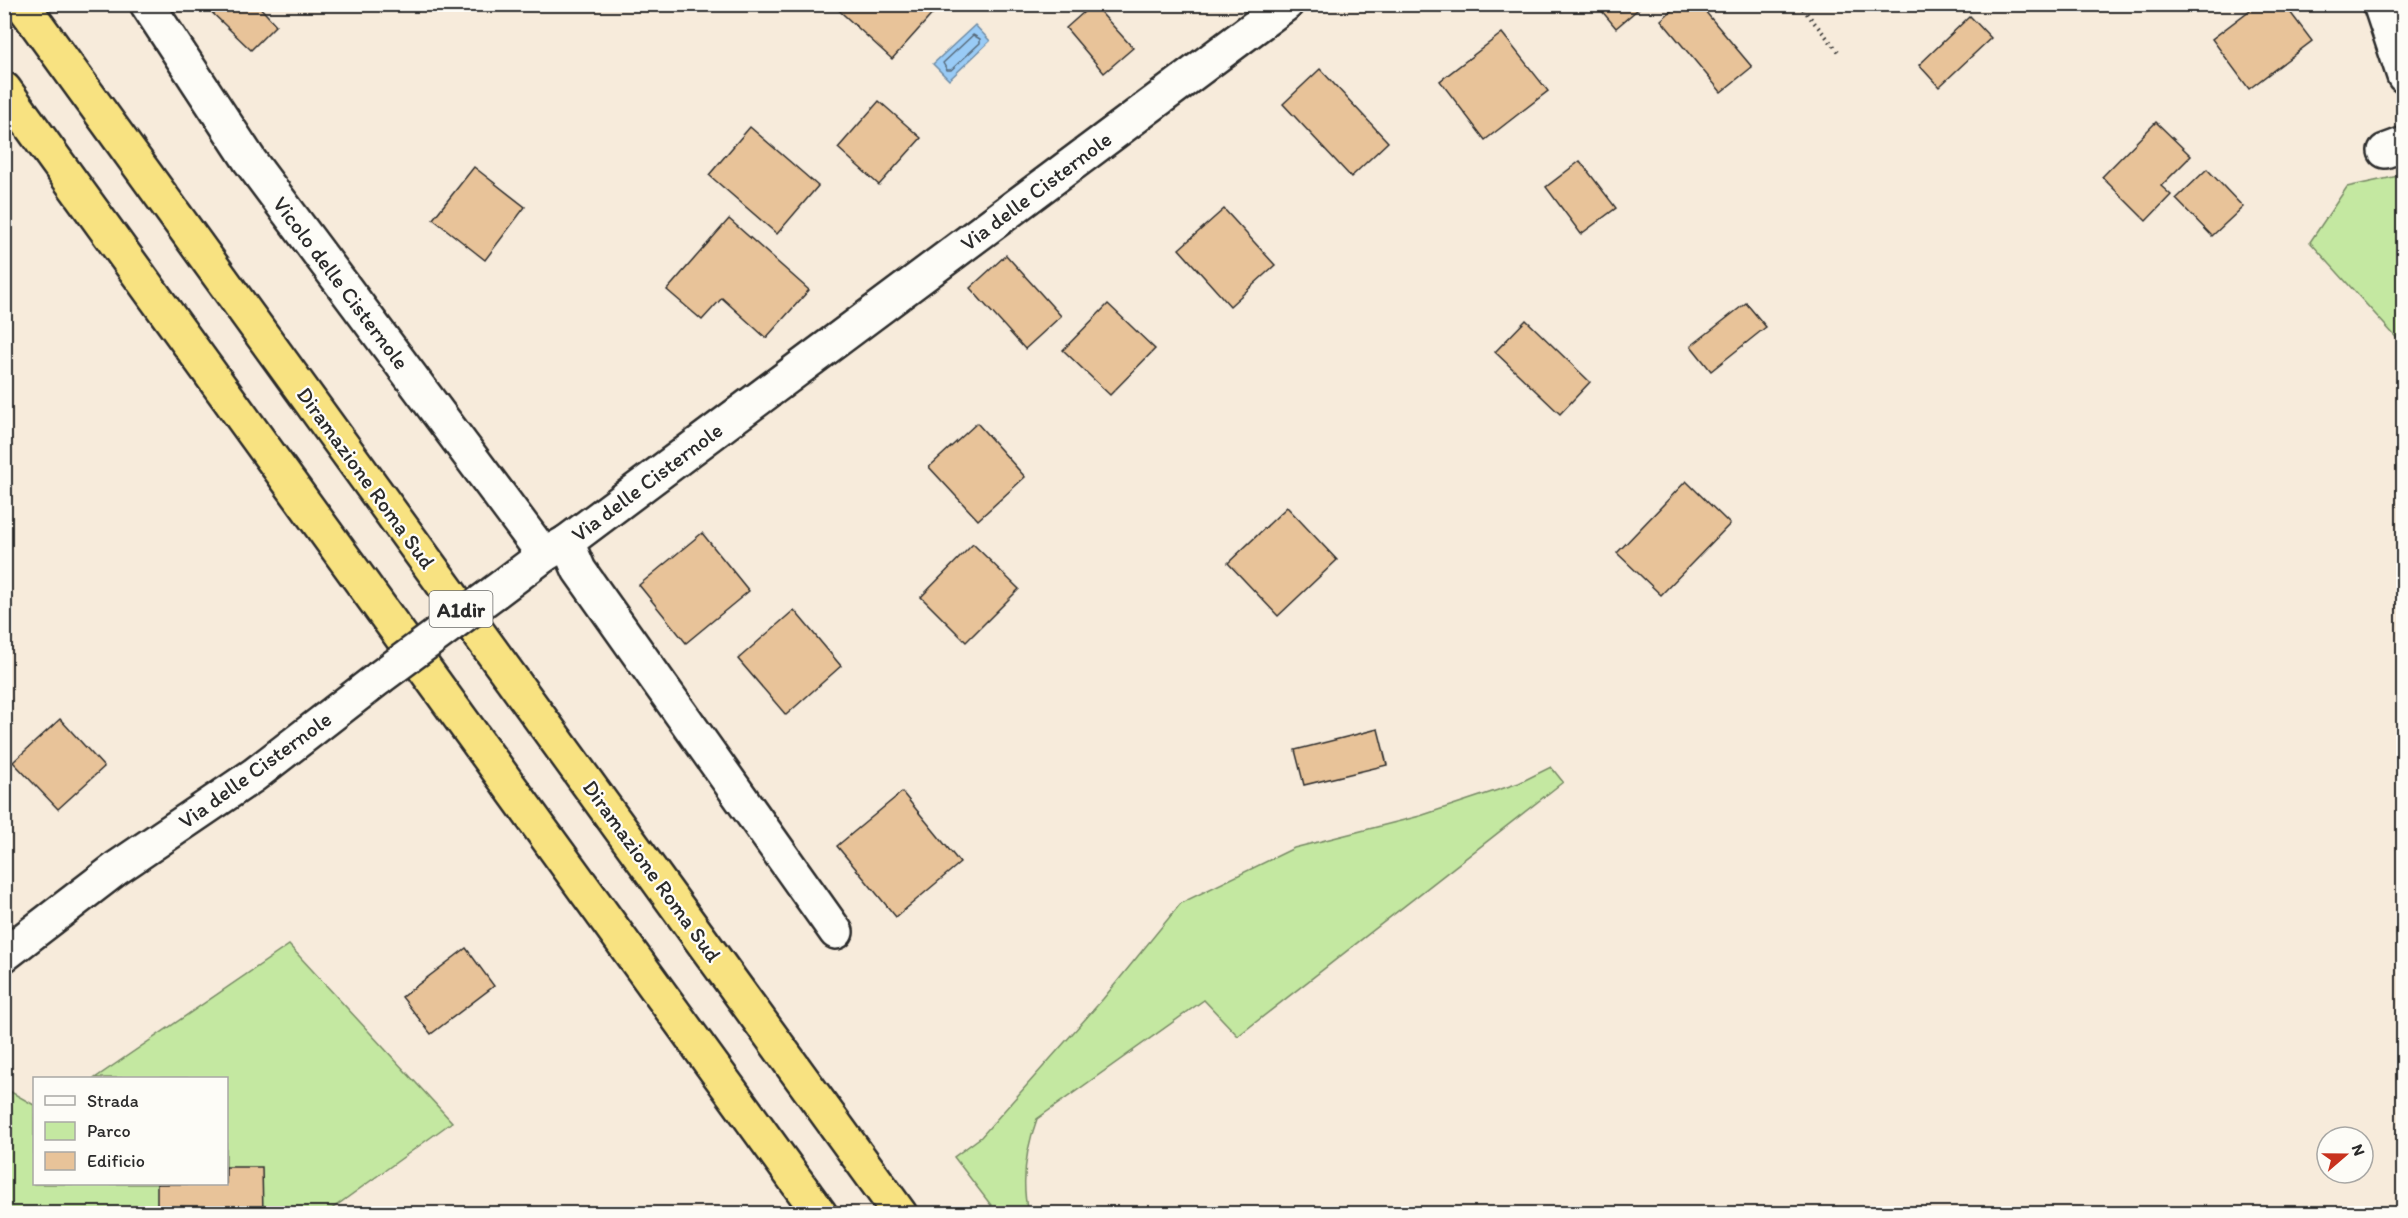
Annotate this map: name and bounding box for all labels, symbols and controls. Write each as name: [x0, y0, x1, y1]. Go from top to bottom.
street label: Via delle Cisternole: [955, 125, 1117, 257]
street label: Vicolo delle Cisternole: [267, 191, 415, 375]
street label: Diramazione Roma Sud: [291, 382, 441, 574]
street label: Via delle Cisternole: [566, 416, 728, 548]
road number: A1dir: [430, 591, 492, 627]
street label: Via delle Cisternole: [173, 705, 337, 835]
street label: Diramazione Roma Sud: [577, 775, 727, 967]
legend: [33, 1077, 228, 1185]
text: Strada: [87, 1090, 139, 1112]
text: Parco: [87, 1120, 131, 1142]
north arrow: [2315, 1125, 2375, 1185]
text: N: [2348, 1142, 2369, 1158]
text: Edificio: [87, 1150, 145, 1172]

